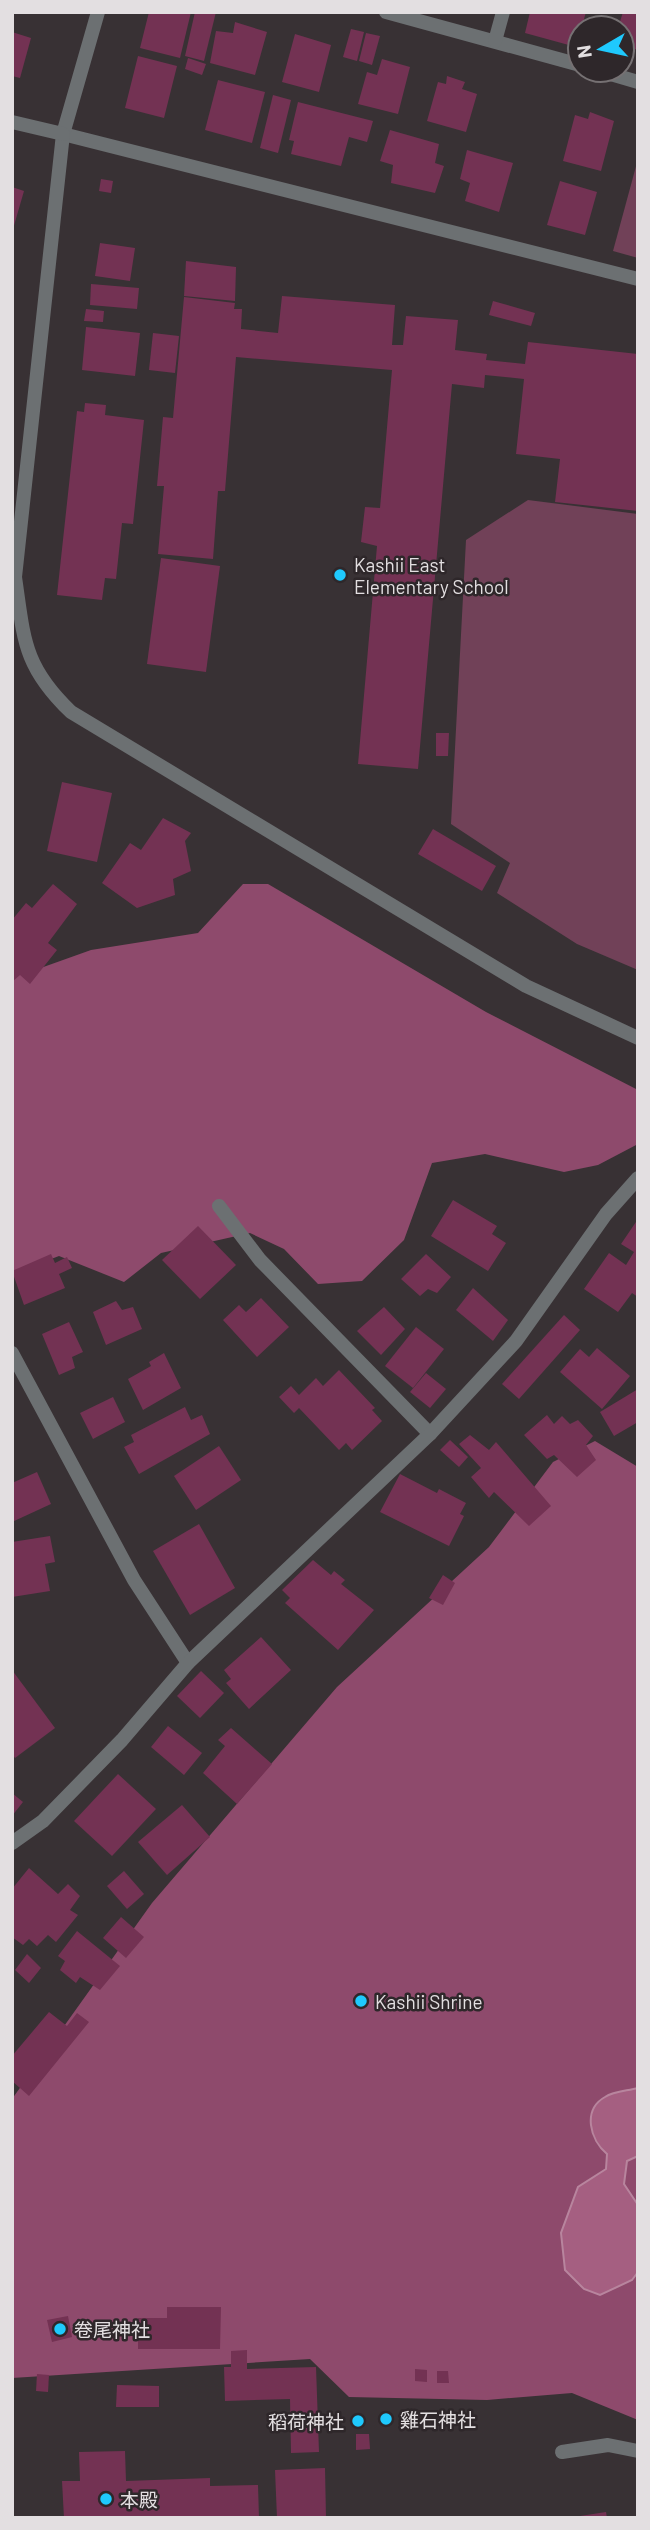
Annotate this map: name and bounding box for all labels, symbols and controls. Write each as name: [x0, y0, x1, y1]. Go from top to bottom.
north arrow: [566, 14, 636, 84]
text: N: [571, 44, 596, 60]
place label: Kashii East Elementary School: [354, 553, 509, 598]
marker: Kashii East Elementary School: [332, 567, 348, 583]
place label: Kashii Shrine: [375, 1990, 483, 2013]
marker: Kashii Shrine: [353, 1993, 369, 2009]
place label: 卷尾神社: [74, 2318, 150, 2341]
marker: 卷尾神社: [52, 2321, 68, 2337]
place label: 雞石神社: [400, 2408, 476, 2431]
place label: 稻荷神社: [268, 2410, 344, 2433]
marker: 雞石神社: [378, 2411, 394, 2427]
marker: 稻荷神社: [350, 2413, 366, 2429]
place label: 本殿: [120, 2488, 158, 2511]
marker: 本殿: [98, 2491, 114, 2507]

